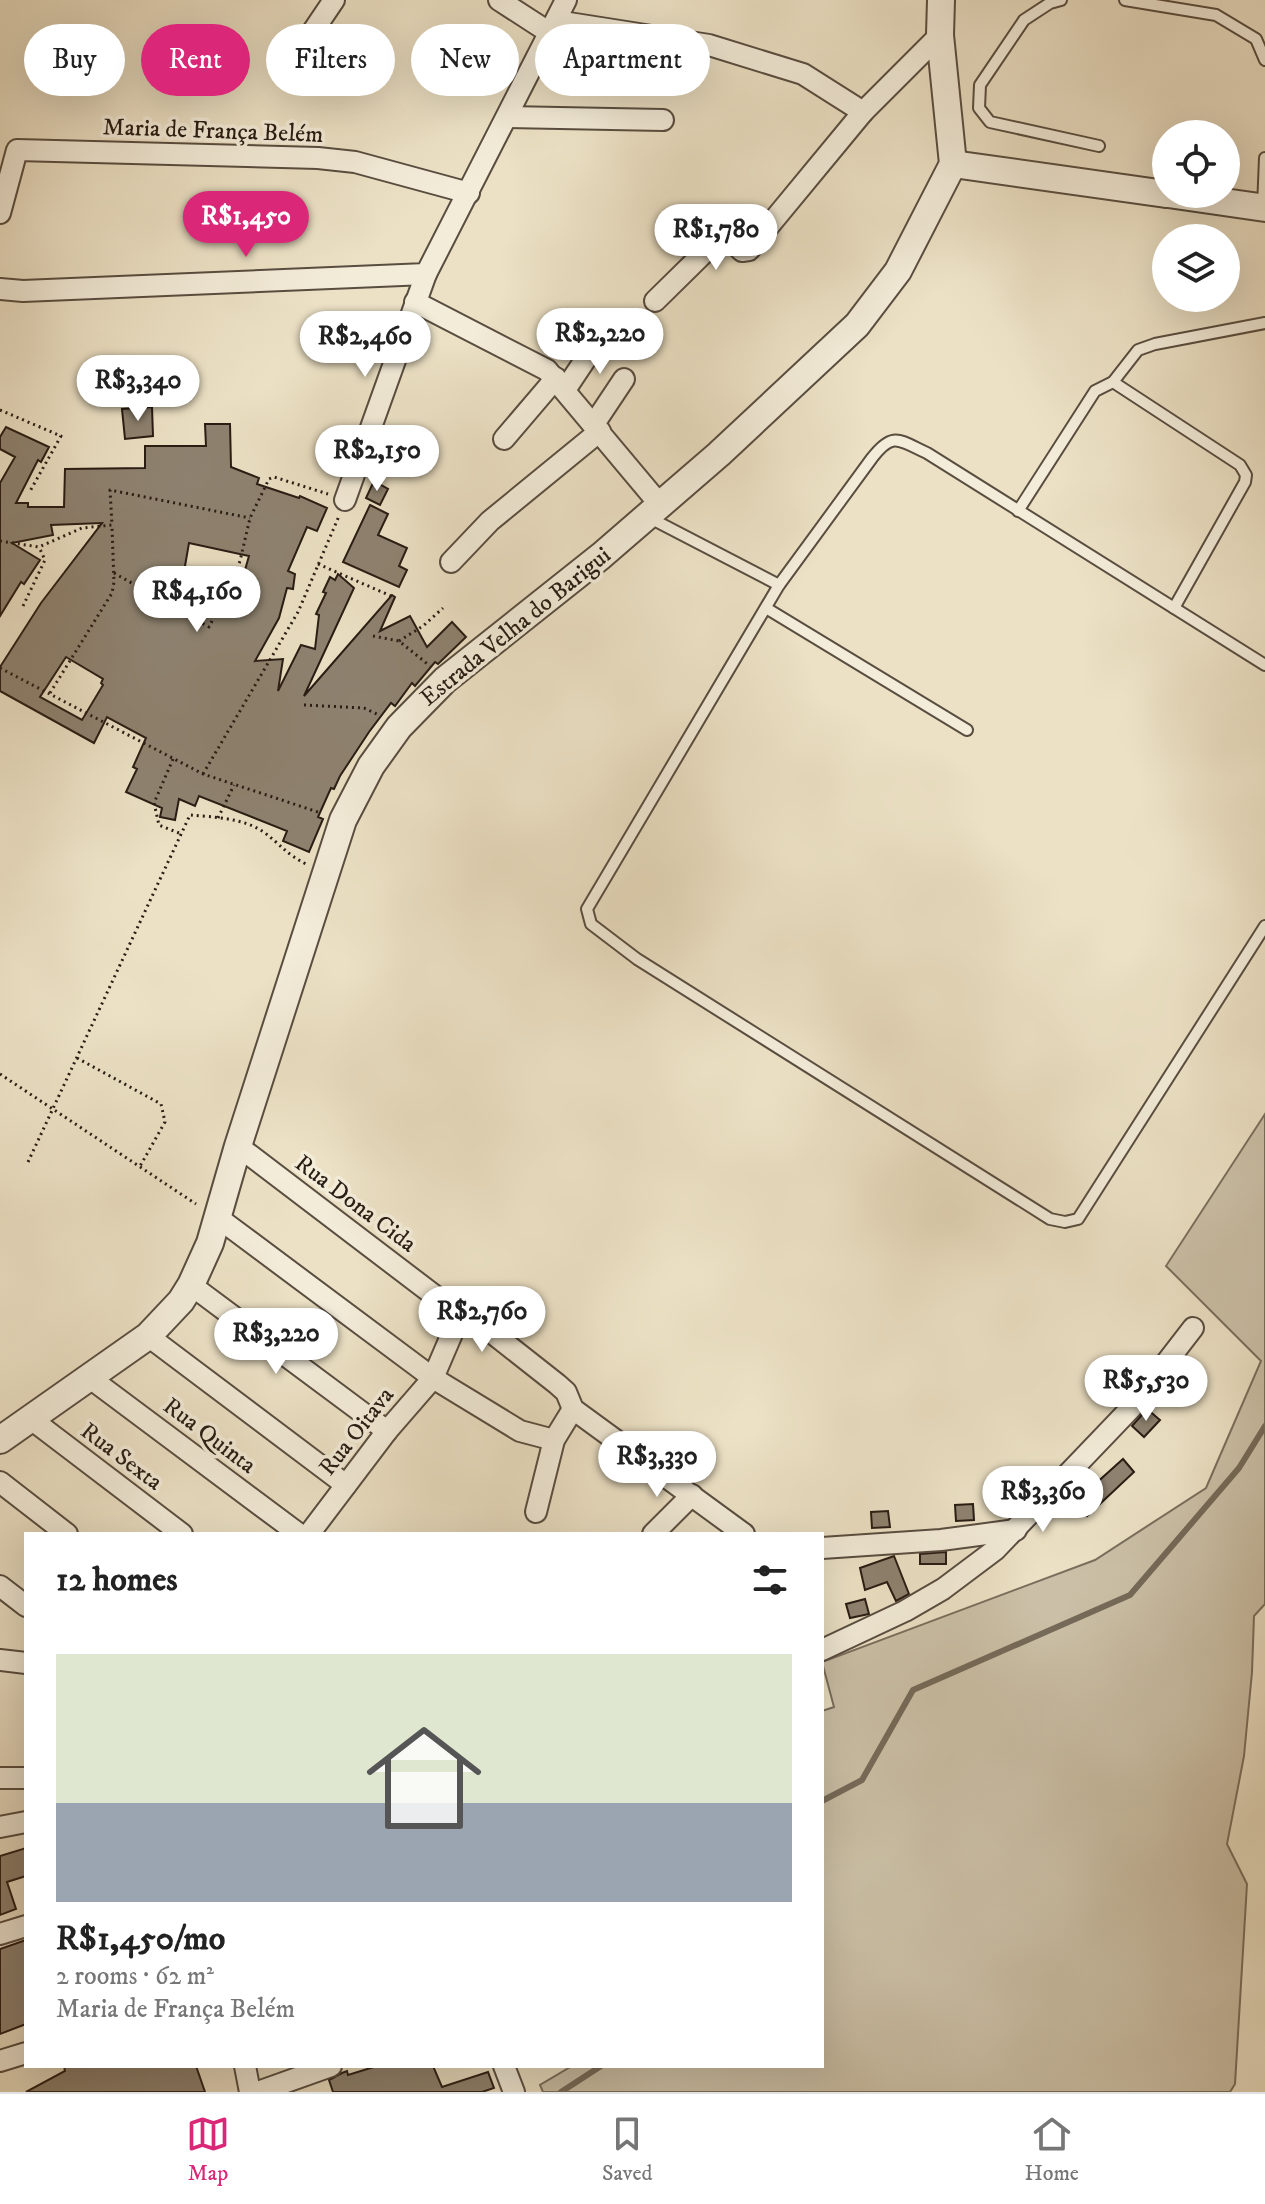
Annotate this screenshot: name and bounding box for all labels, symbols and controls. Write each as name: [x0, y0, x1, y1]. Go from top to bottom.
chip: Buy: [24, 24, 125, 96]
chip: Rent: [141, 24, 250, 96]
chip: Filters: [266, 24, 395, 96]
chip: New: [411, 24, 519, 96]
chip: Apartment: [535, 24, 710, 96]
street label: Maria de França Belém: [102, 112, 324, 150]
map controls: [1152, 120, 1240, 312]
button: locate: [1152, 120, 1240, 208]
pin: R$1,450: [172, 191, 320, 259]
text: R$1,450: [201, 200, 291, 233]
pin: R$1,780: [642, 204, 790, 272]
text: R$1,780: [672, 213, 760, 246]
button: layers: [1152, 224, 1240, 312]
pin: R$2,220: [526, 308, 674, 376]
pin: R$2,460: [291, 311, 439, 379]
text: R$2,220: [554, 317, 646, 350]
text: R$2,460: [318, 320, 412, 353]
pin: R$3,340: [64, 355, 212, 423]
text: R$3,340: [95, 364, 181, 397]
pin: R$2,150: [303, 425, 451, 493]
text: R$2,150: [333, 434, 421, 467]
street label: Estrada Velha do Barigui: [414, 541, 617, 713]
pin: R$4,160: [123, 566, 271, 634]
text: R$4,160: [151, 575, 243, 608]
street label: Rua Dona Cida: [289, 1148, 423, 1260]
pin: R$2,760: [408, 1286, 556, 1354]
text: R$2,760: [436, 1295, 528, 1328]
pin: R$3,220: [202, 1308, 350, 1376]
text: R$3,220: [232, 1317, 320, 1350]
pin: R$5,530: [1072, 1355, 1220, 1423]
text: R$5,530: [1103, 1364, 1189, 1397]
street label: Rua Oitava: [313, 1381, 401, 1482]
street label: Rua Quinta: [157, 1391, 262, 1481]
street label: Rua Sexta: [74, 1416, 169, 1498]
pin: R$3,330: [583, 1431, 731, 1499]
text: R$3,330: [616, 1440, 698, 1473]
pin: R$3,360: [969, 1466, 1117, 1534]
text: R$3,360: [1000, 1475, 1086, 1508]
icon: filters: [748, 1558, 792, 1602]
text: 12 homes: [56, 1559, 178, 1601]
icon: home: [352, 1706, 496, 1850]
text: R$1,450/mo: [56, 1918, 225, 1960]
text: 2 rooms · 62 m²: [56, 1960, 214, 1993]
text: Maria de França Belém: [56, 1993, 295, 2026]
tab: Map: [186, 2112, 230, 2187]
tab: Saved: [602, 2112, 653, 2187]
tab: Home: [1025, 2112, 1079, 2187]

